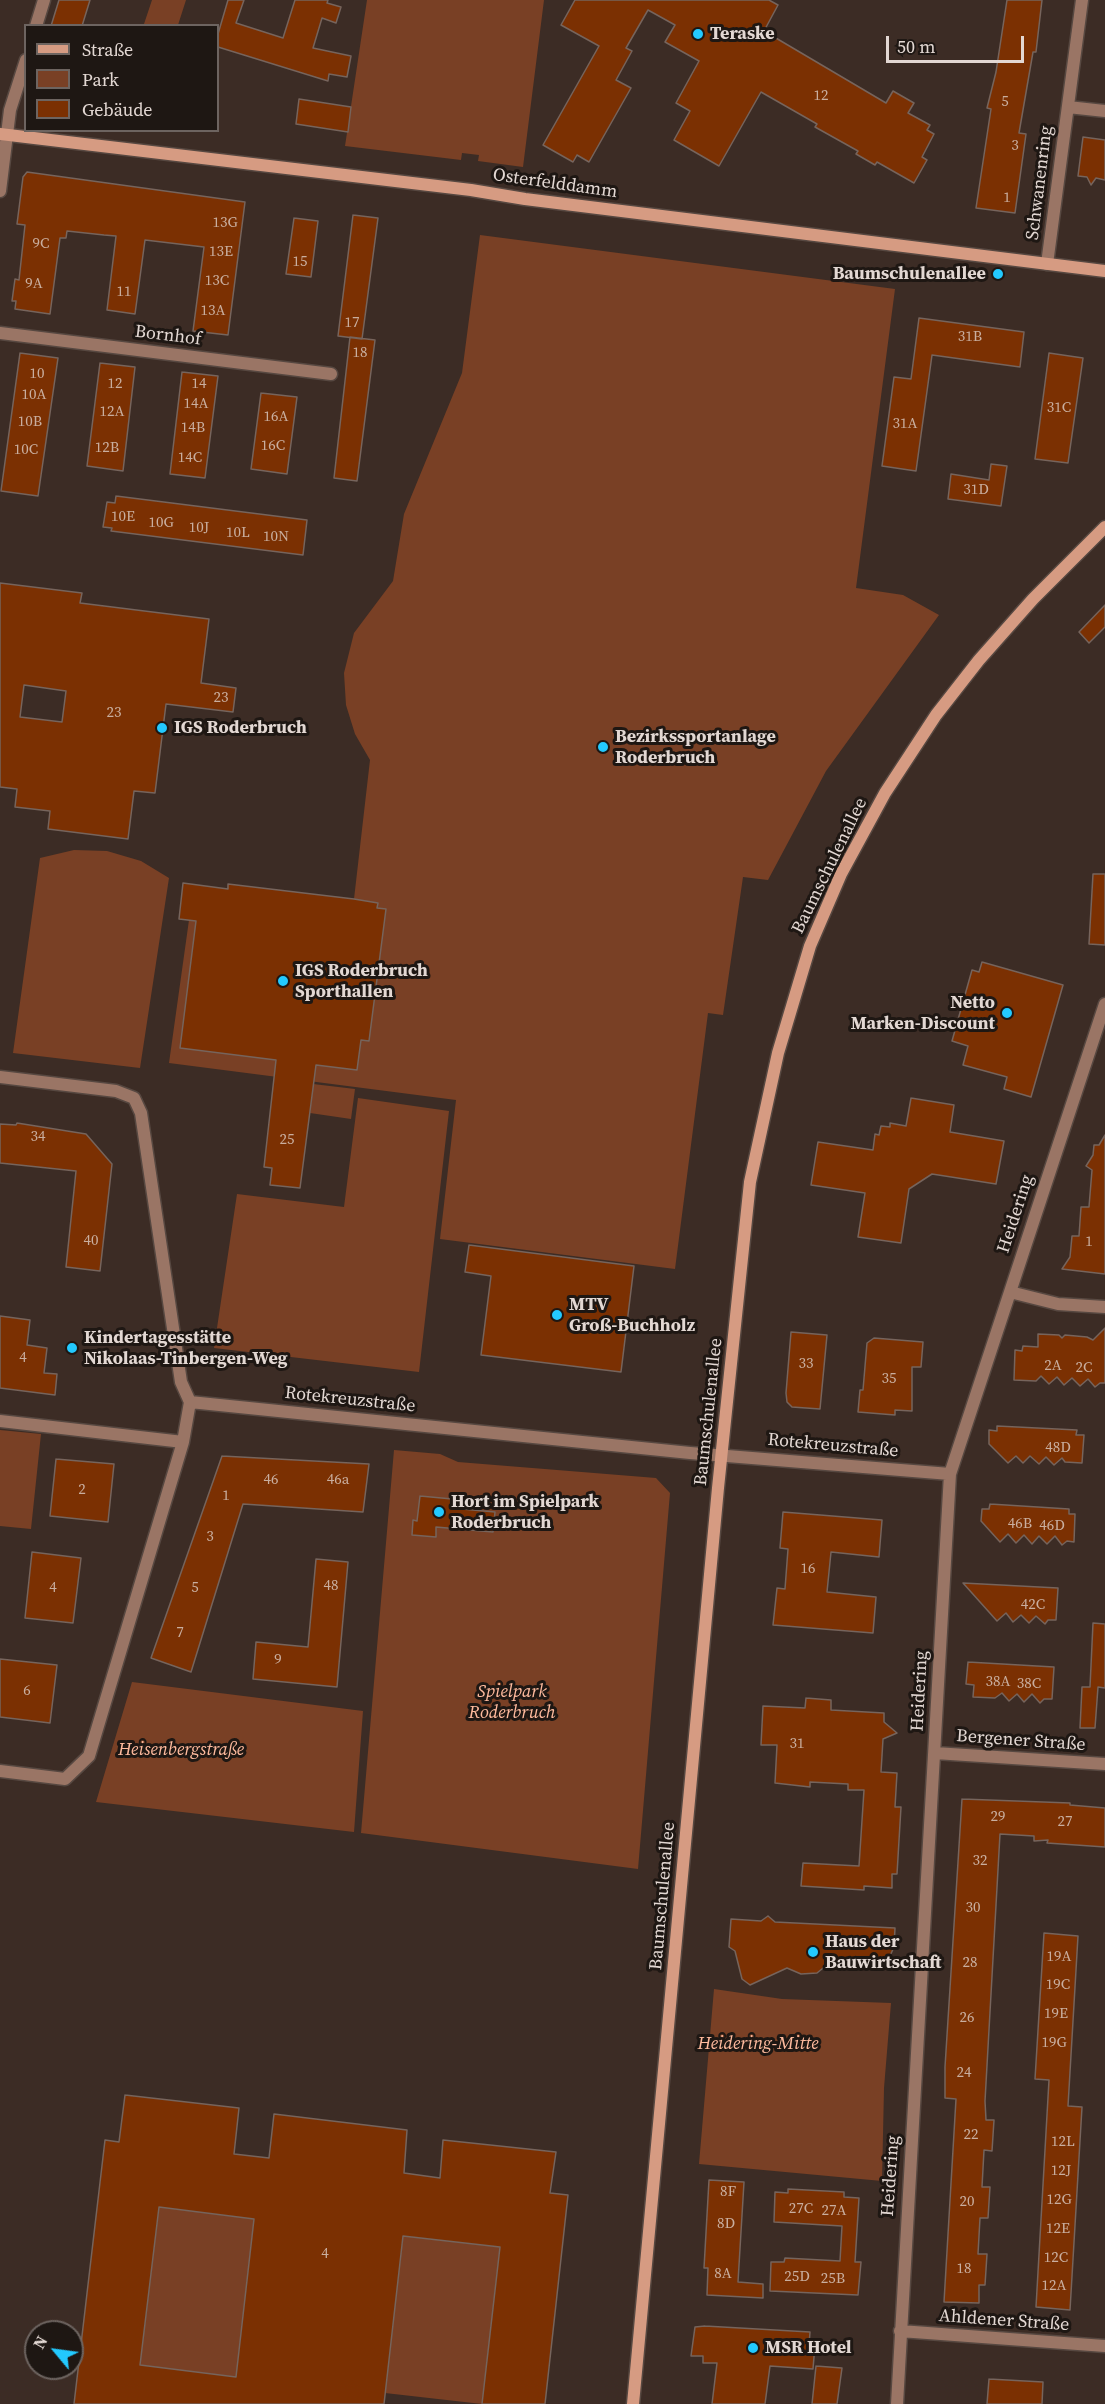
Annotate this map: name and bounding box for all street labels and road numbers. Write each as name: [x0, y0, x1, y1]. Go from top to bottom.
street label: Schwanenring: [1022, 125, 1058, 241]
street label: Osterfelddamm: [491, 165, 619, 203]
street label: Bornhof: [134, 321, 202, 351]
street label: Baumschulenallee: [788, 795, 872, 937]
street label: Heidering: [993, 1172, 1039, 1256]
street label: Baumschulenallee: [690, 1337, 728, 1487]
street label: Rotekreuzstraße: [284, 1382, 416, 1418]
street label: Rotekreuzstraße: [767, 1430, 899, 1462]
street label: Heidering: [907, 1650, 933, 1732]
street label: Bergener Straße: [956, 1726, 1086, 1756]
street label: Baumschulenallee: [646, 1821, 680, 1971]
street label: Heidering: [877, 2135, 905, 2217]
street label: Ahldener Straße: [938, 2306, 1070, 2336]

